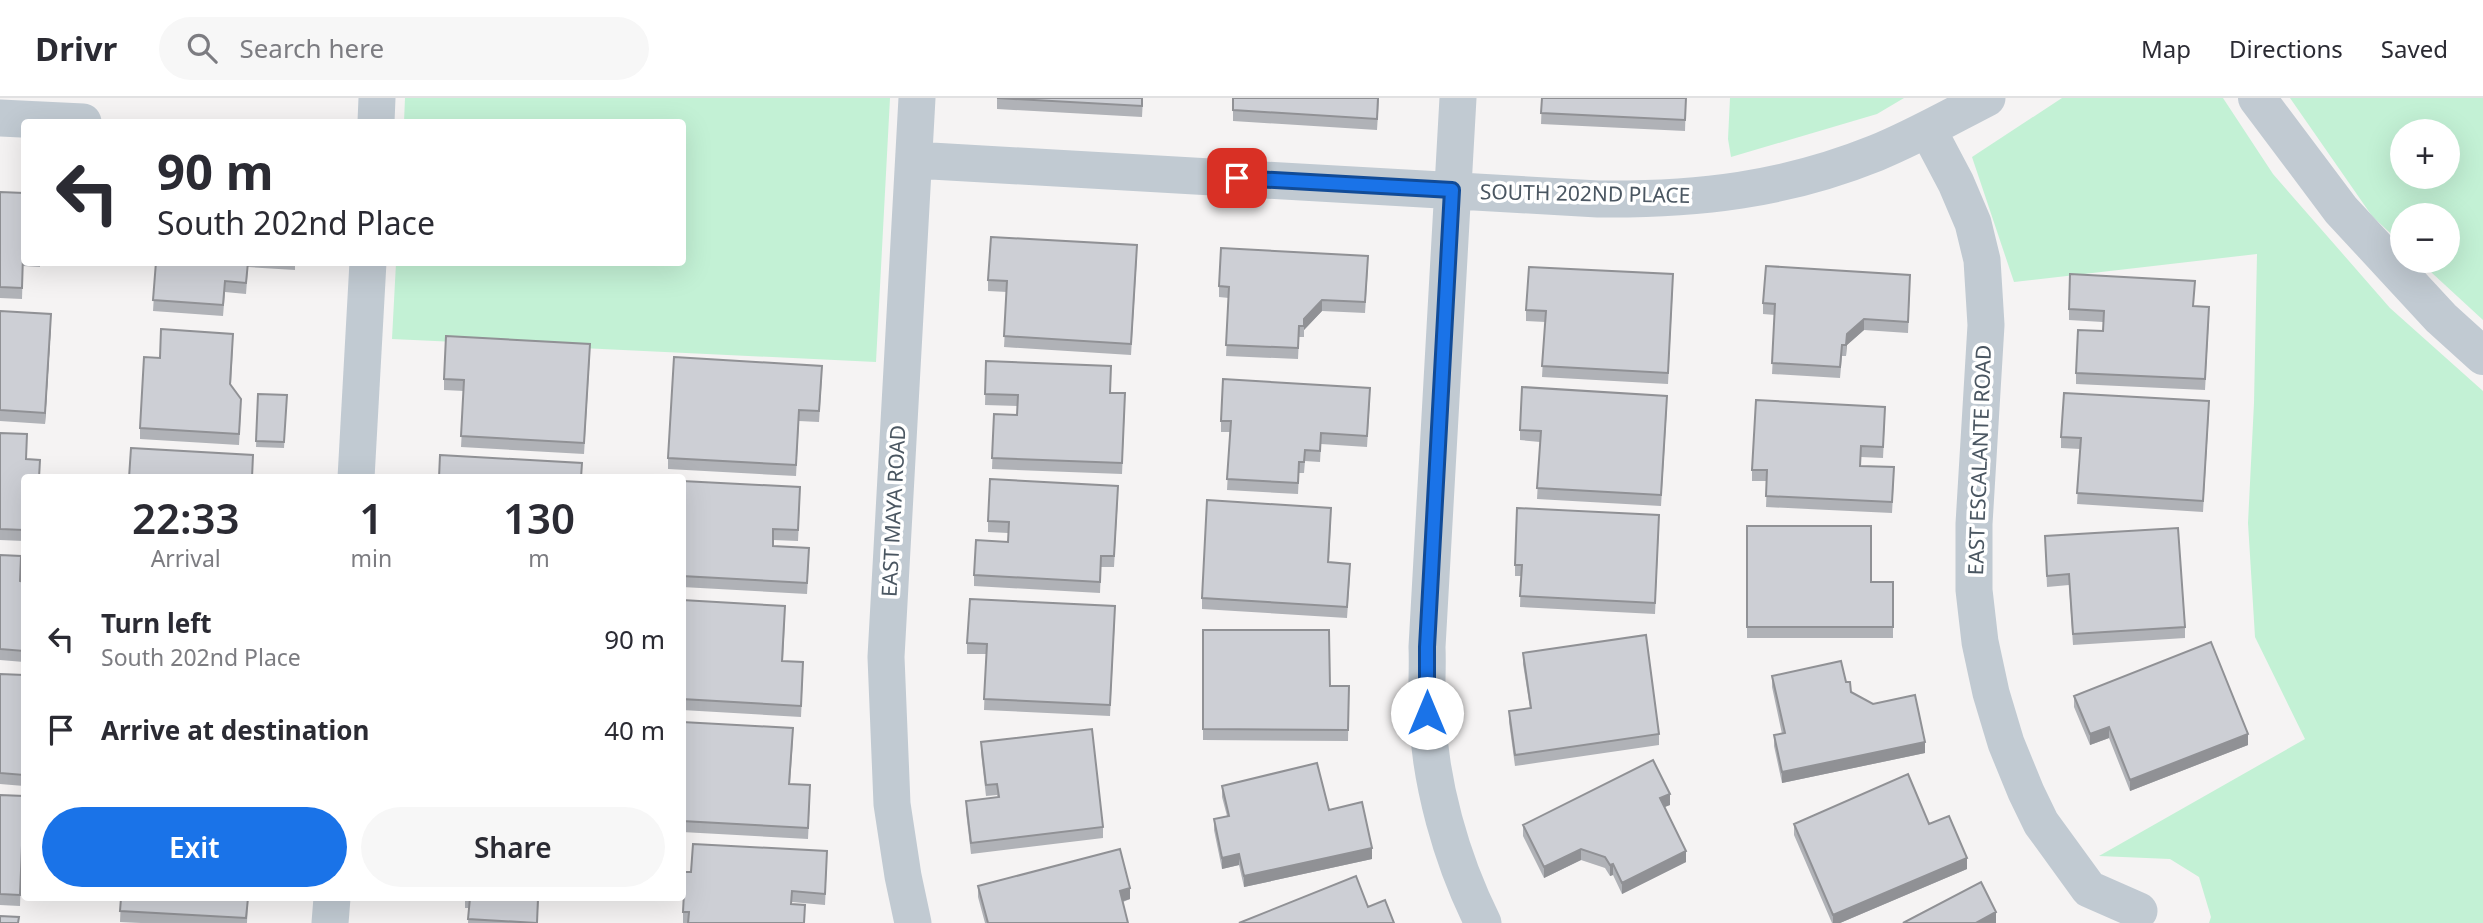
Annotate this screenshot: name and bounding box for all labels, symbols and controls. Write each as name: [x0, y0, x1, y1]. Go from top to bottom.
search box: [159, 17, 649, 80]
text: Drivr: [35, 26, 117, 71]
icon: search: [183, 29, 221, 67]
text: Search here: [239, 30, 384, 66]
text: Map: [2141, 32, 2191, 65]
text: Directions: [2229, 32, 2343, 65]
text: Saved: [2381, 32, 2448, 65]
map controls: [2390, 119, 2460, 273]
button: +: [2390, 119, 2460, 189]
text: 90 m: [157, 138, 274, 204]
icon: left: [42, 147, 133, 238]
pin: [1207, 148, 1267, 208]
icon: arrive: [1218, 159, 1256, 197]
street label: SOUTH 202ND PLACE: [1480, 177, 1690, 209]
text: South 202nd Place: [157, 201, 435, 244]
button: −: [2390, 203, 2460, 273]
street label: EAST ESCALANTE ROAD: [1961, 344, 1997, 576]
street label: EAST MAYA ROAD: [875, 424, 911, 598]
text: 22:33: [132, 489, 240, 546]
text: 1: [359, 489, 383, 546]
text: 130: [503, 489, 575, 546]
text: Arrival: [151, 542, 221, 574]
text: min: [350, 542, 392, 574]
text: m: [528, 542, 550, 574]
text: Turn left: [101, 605, 212, 641]
icon: left: [42, 620, 80, 658]
text: 90 m: [604, 621, 665, 657]
text: South 202nd Place: [101, 641, 301, 673]
position arrow: [1390, 676, 1464, 750]
icon: arrive: [42, 711, 80, 749]
text: Arrive at destination: [101, 712, 370, 748]
text: 40 m: [604, 712, 665, 748]
button: Exit: [42, 807, 347, 887]
button: Share: [361, 807, 665, 887]

